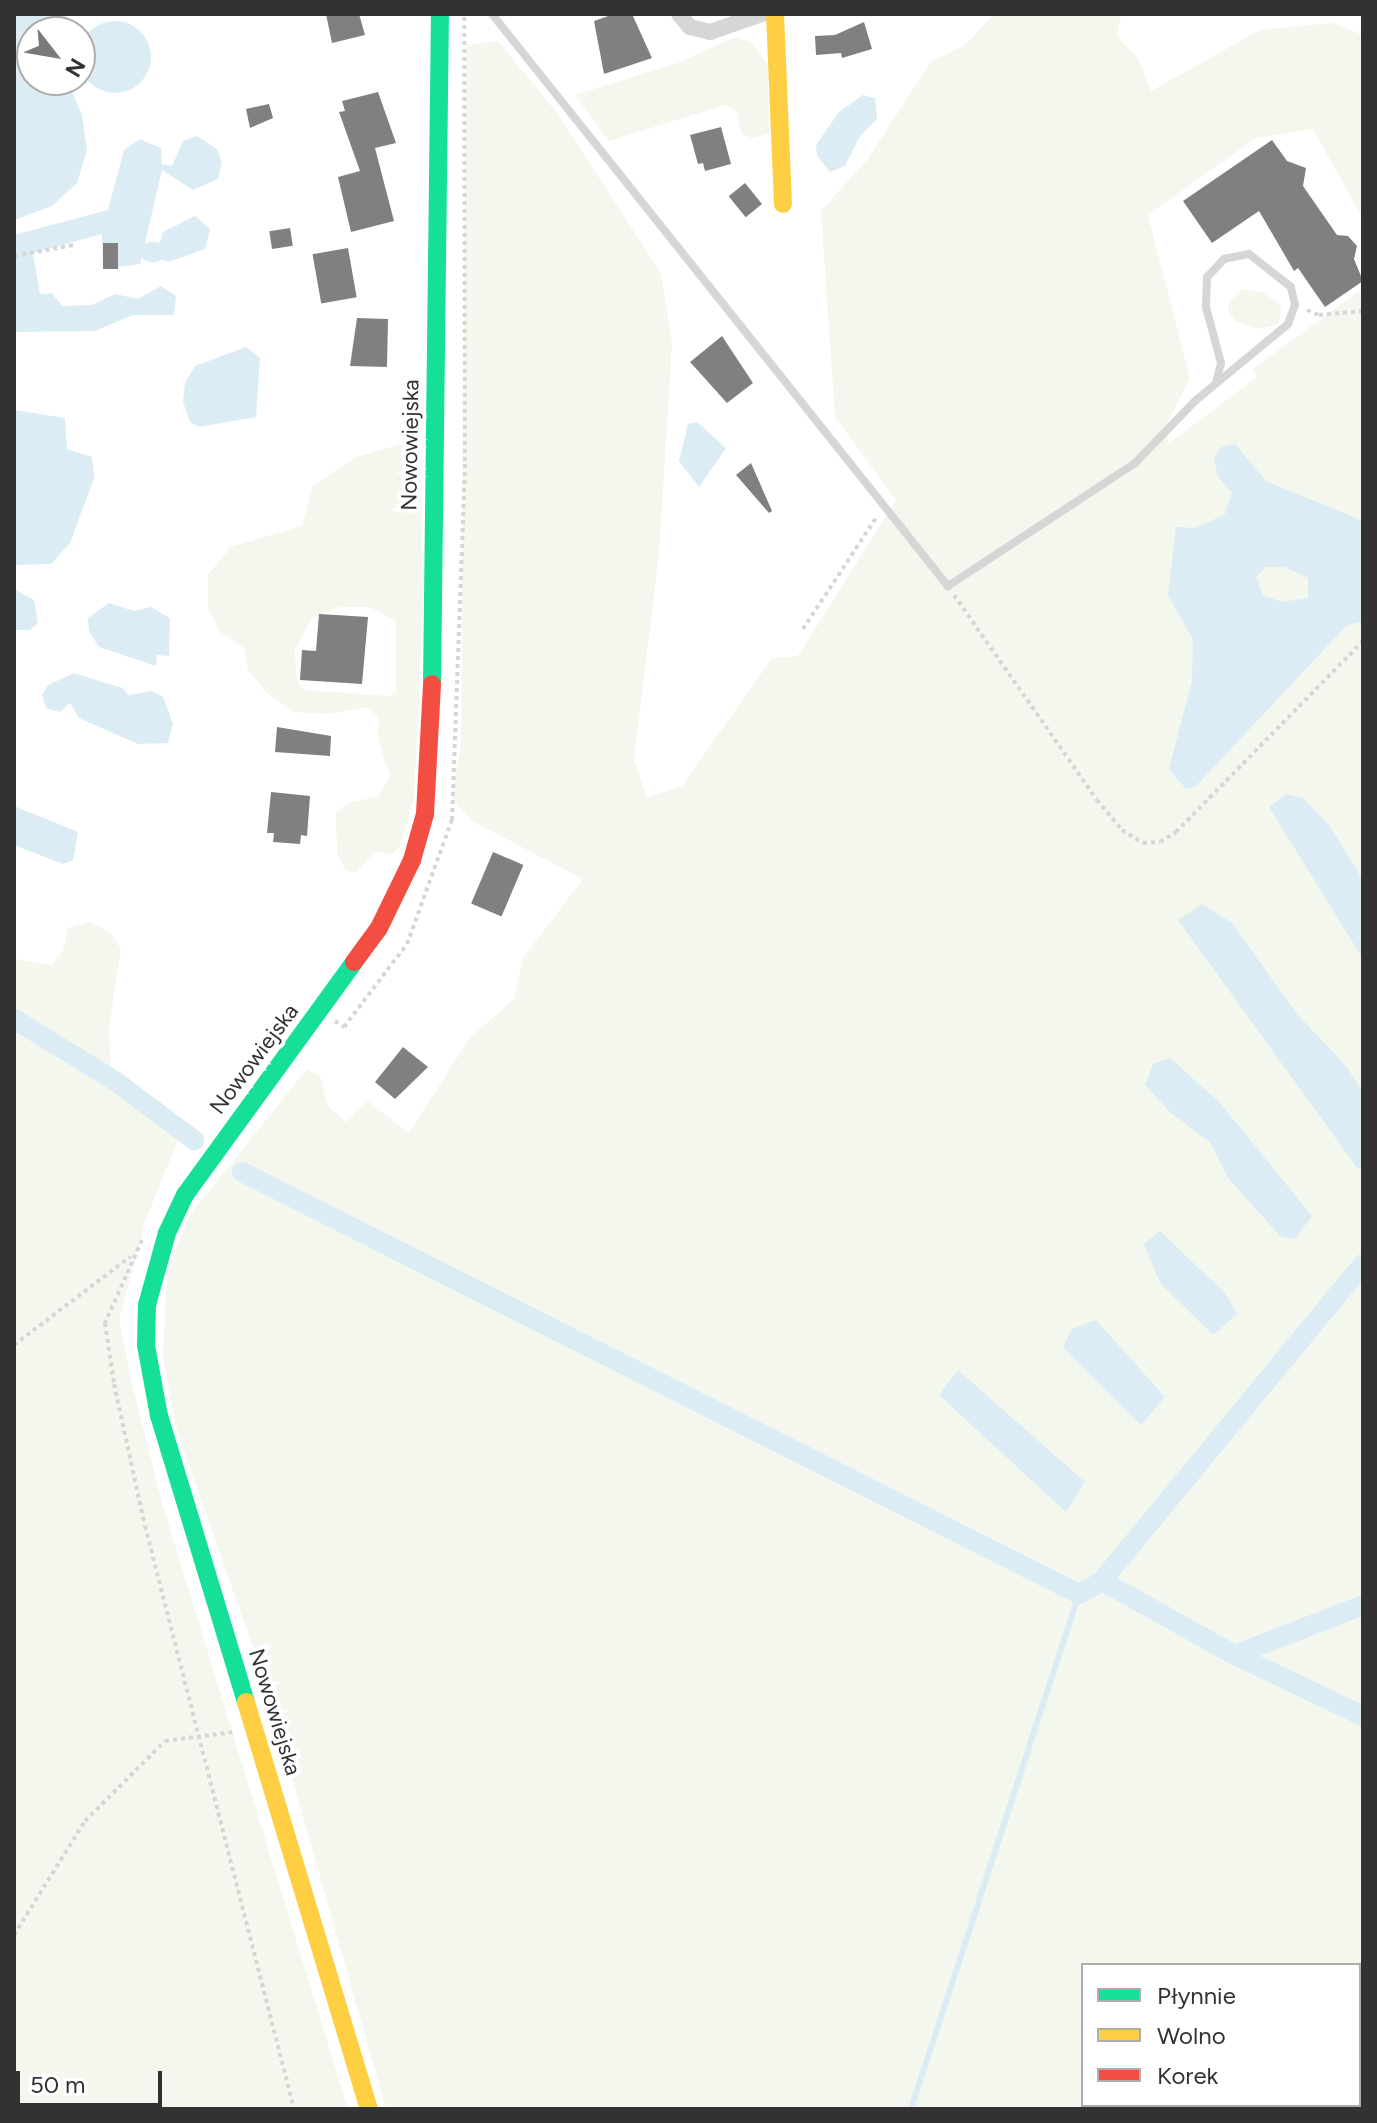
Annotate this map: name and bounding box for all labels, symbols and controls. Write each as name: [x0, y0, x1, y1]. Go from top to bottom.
north arrow: [16, 16, 96, 96]
text: N: [59, 53, 91, 82]
street label: Nowowiejska: [396, 379, 424, 511]
street label: Nowowiejska: [204, 999, 304, 1119]
street label: Nowowiejska: [243, 1645, 307, 1779]
legend: [1081, 1963, 1361, 2107]
text: Płynnie: [1157, 1981, 1236, 2010]
text: Wolno: [1157, 2021, 1226, 2050]
scale bar: [20, 2055, 166, 2105]
text: Korek: [1157, 2061, 1218, 2090]
text: 50 m: [30, 2070, 86, 2099]

